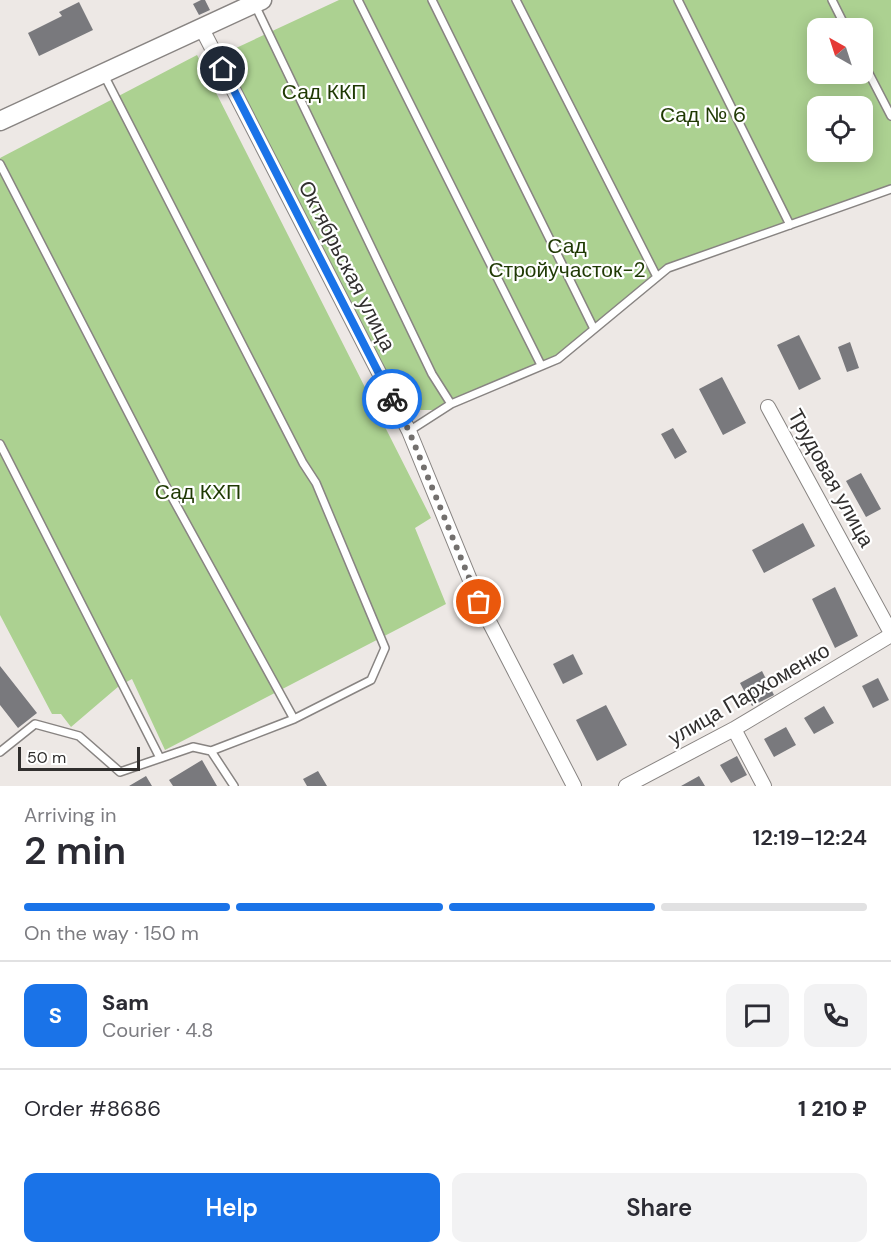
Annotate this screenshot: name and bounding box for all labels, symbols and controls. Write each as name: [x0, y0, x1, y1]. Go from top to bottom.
north arrow: [807, 18, 873, 84]
map controls: [807, 18, 873, 162]
pin: [197, 43, 248, 94]
icon: home: [206, 52, 239, 85]
park label: Сад ККП: [282, 78, 366, 106]
button: locate: [807, 96, 873, 162]
park label: Сад № 6: [660, 101, 746, 129]
street label: Октябрьская улица: [292, 176, 402, 356]
park label: Сад Стройучасток-2: [488, 232, 646, 284]
courier: [362, 369, 422, 429]
icon: bike: [376, 383, 409, 416]
street label: Трудовая улица: [781, 404, 881, 552]
park label: Сад КХП: [155, 478, 241, 506]
pin: [453, 576, 504, 627]
icon: bag: [462, 585, 495, 618]
street label: улица Пархоменко: [663, 636, 835, 752]
scale bar: [18, 744, 140, 772]
text: 50 m: [27, 747, 66, 768]
text: Arriving in: [24, 802, 116, 828]
text: 12:19–12:24: [753, 823, 867, 852]
text: 2 min: [24, 825, 126, 876]
text: On the way · 150 m: [24, 920, 199, 946]
button: chat: [726, 984, 789, 1047]
button: phone: [804, 984, 867, 1047]
text: Sam: [102, 988, 149, 1017]
text: S: [49, 1001, 62, 1030]
text: Courier · 4.8: [102, 1017, 213, 1043]
text: Order #8686: [24, 1094, 161, 1123]
text: 1 210 ₽: [798, 1094, 867, 1123]
button: Help: [24, 1173, 440, 1242]
button: Share: [452, 1173, 867, 1242]

